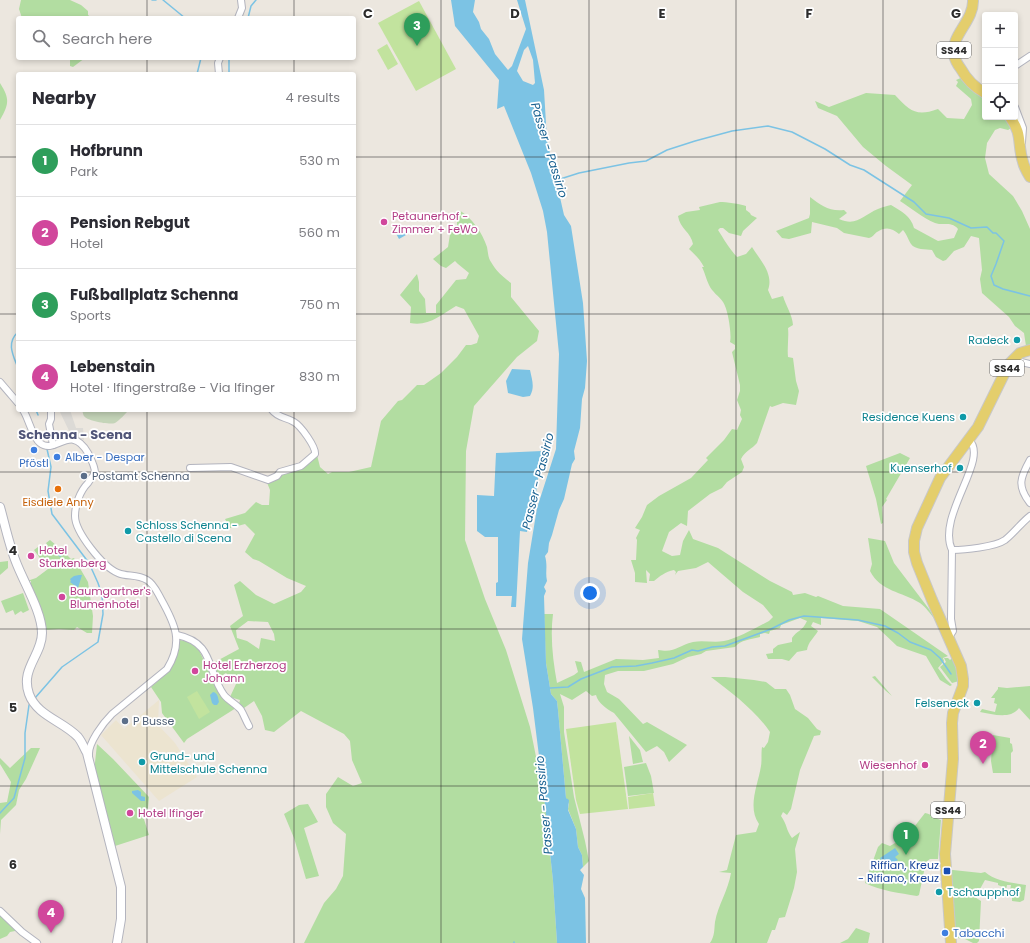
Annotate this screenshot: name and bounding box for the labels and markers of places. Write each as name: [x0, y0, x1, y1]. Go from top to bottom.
pin: 3: [404, 13, 430, 46]
place label: Petaunerhof - Zimmer + FeWo: [392, 208, 478, 237]
marker: Petaunerhof - Zimmer + FeWo: [379, 217, 389, 227]
place label: Radeck: [968, 332, 1009, 348]
marker: Radeck: [1012, 335, 1022, 345]
place label: Residence Kuens: [862, 409, 955, 425]
marker: Residence Kuens: [958, 412, 968, 422]
marker: Pföstl: [29, 445, 39, 455]
place label: Alber - Despar: [65, 449, 145, 465]
marker: Alber - Despar: [52, 452, 62, 462]
place label: Pföstl: [19, 455, 49, 471]
place label: Kuenserhof: [890, 460, 952, 476]
marker: Kuenserhof: [955, 463, 965, 473]
place label: Postamt Schenna: [92, 468, 189, 484]
marker: Postamt Schenna: [79, 471, 89, 481]
marker: Eisdiele Anny: [53, 484, 63, 494]
place label: Eisdiele Anny: [22, 494, 94, 510]
place label: Schloss Schenna - Castello di Scena: [136, 517, 238, 546]
marker: Schloss Schenna - Castello di Scena: [123, 526, 133, 536]
place label: Hotel Starkenberg: [39, 542, 106, 571]
marker: Hotel Starkenberg: [26, 551, 36, 561]
place label: Baumgartner's Blumenhotel: [70, 583, 151, 612]
marker: Baumgartner's Blumenhotel: [57, 592, 67, 602]
place label: Hotel Erzherzog Johann: [203, 657, 286, 686]
marker: Hotel Erzherzog Johann: [190, 666, 200, 676]
place label: Felseneck: [915, 695, 969, 711]
marker: Felseneck: [972, 698, 982, 708]
place label: P Busse: [133, 713, 175, 729]
marker: P Busse: [120, 716, 130, 726]
pin: 2: [970, 731, 996, 764]
place label: Grund- und Mittelschule Schenna: [150, 748, 267, 777]
marker: Grund- und Mittelschule Schenna: [137, 757, 147, 767]
place label: Wiesenhof: [859, 757, 917, 773]
marker: Wiesenhof: [920, 760, 930, 770]
place label: Hotel Ifinger: [138, 805, 204, 821]
marker: Hotel Ifinger: [125, 808, 135, 818]
pin: 1: [893, 822, 919, 855]
place label: Riffian, Kreuz - Rifiano, Kreuz: [858, 857, 939, 886]
marker: Riffian, Kreuz - Rifiano, Kreuz: [942, 866, 952, 876]
place label: Tschaupphof: [947, 884, 1020, 900]
marker: Tschaupphof: [934, 887, 944, 897]
pin: 4: [38, 900, 64, 933]
place label: Tabacchi: [953, 925, 1005, 941]
marker: Tabacchi: [940, 928, 950, 938]

